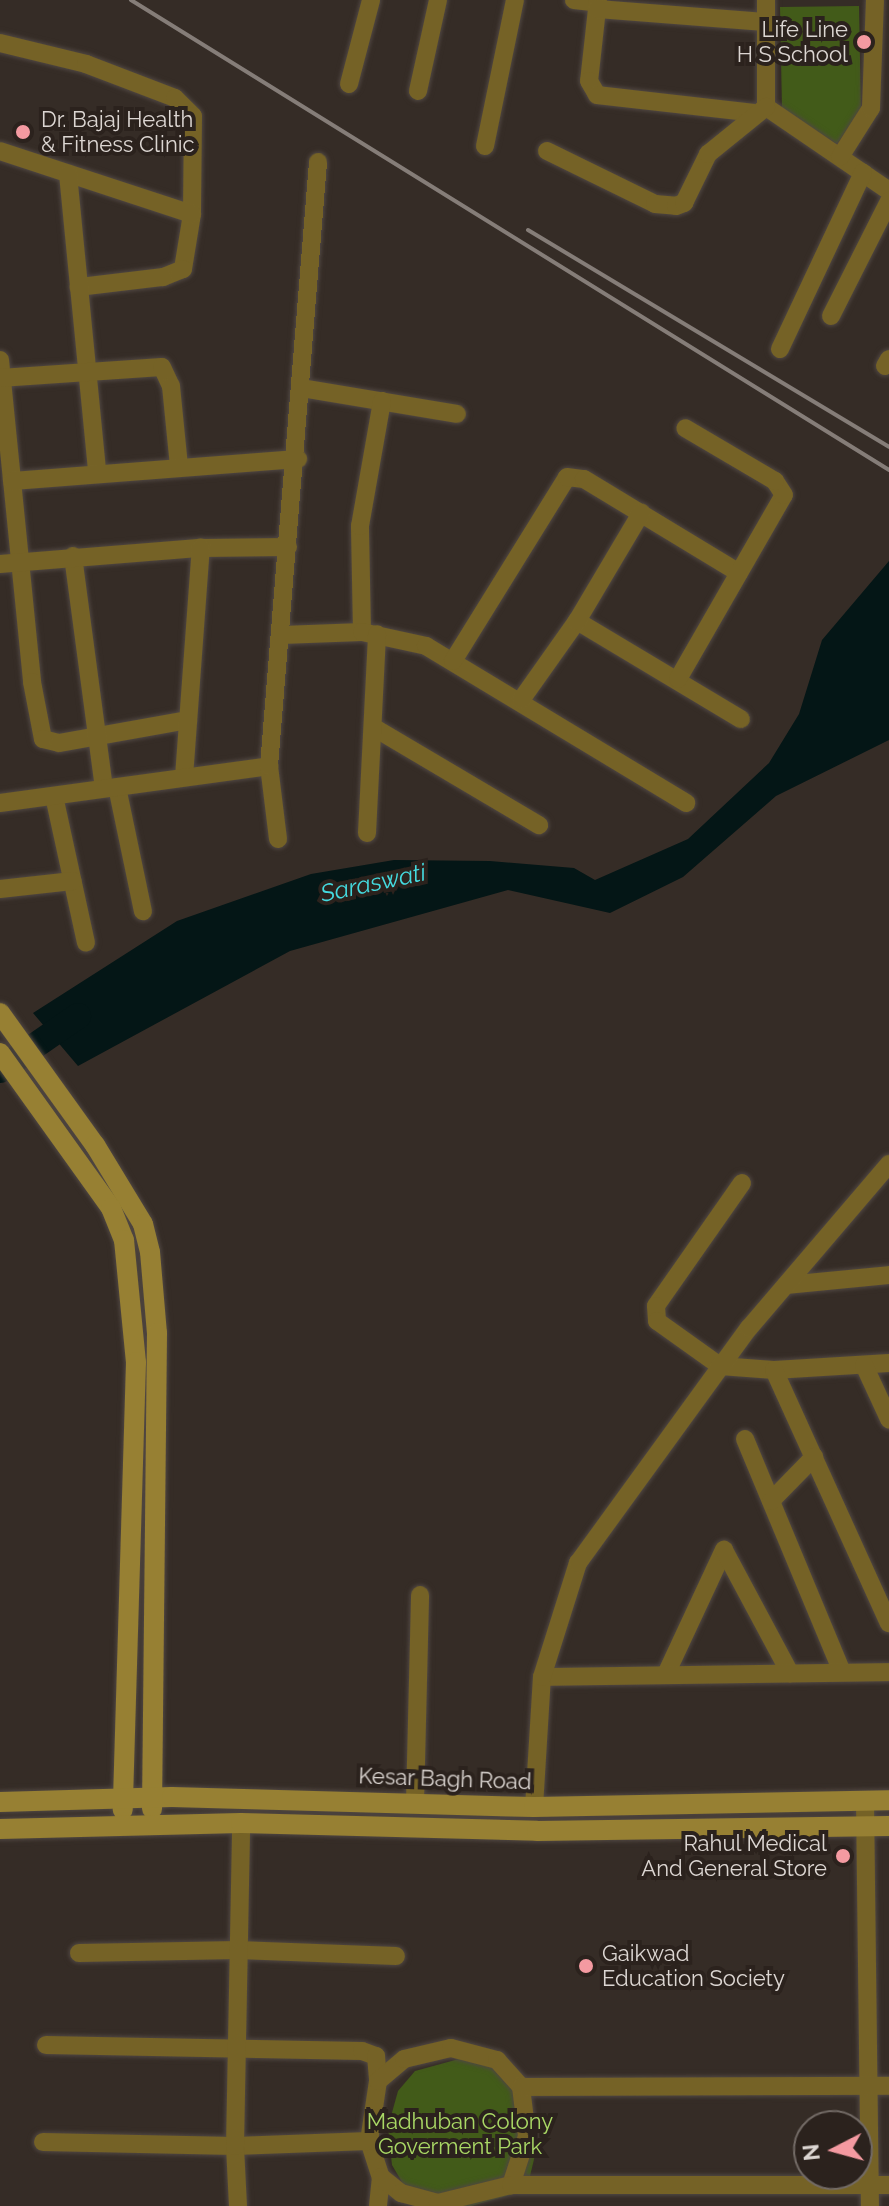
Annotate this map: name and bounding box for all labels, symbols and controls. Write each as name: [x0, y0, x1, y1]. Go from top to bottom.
place label: Life Line H S School: [737, 16, 848, 68]
marker: Life Line H S School: [855, 33, 873, 51]
place label: Dr. Bajaj Health & Fitness Clinic: [41, 106, 195, 158]
marker: Dr. Bajaj Health & Fitness Clinic: [12, 121, 34, 143]
water label: Saraswati: [318, 858, 428, 908]
street label: Kesar Bagh Road: [358, 1763, 532, 1795]
place label: Rahul Medical And General Store: [641, 1830, 827, 1882]
marker: Rahul Medical And General Store: [834, 1847, 852, 1865]
place label: Gaikwad Education Society: [602, 1940, 785, 1992]
marker: Gaikwad Education Society: [577, 1957, 595, 1975]
park label: Madhuban Colony Goverment Park: [367, 2108, 553, 2160]
north arrow: [793, 2110, 873, 2190]
text: N: [797, 2143, 825, 2162]

